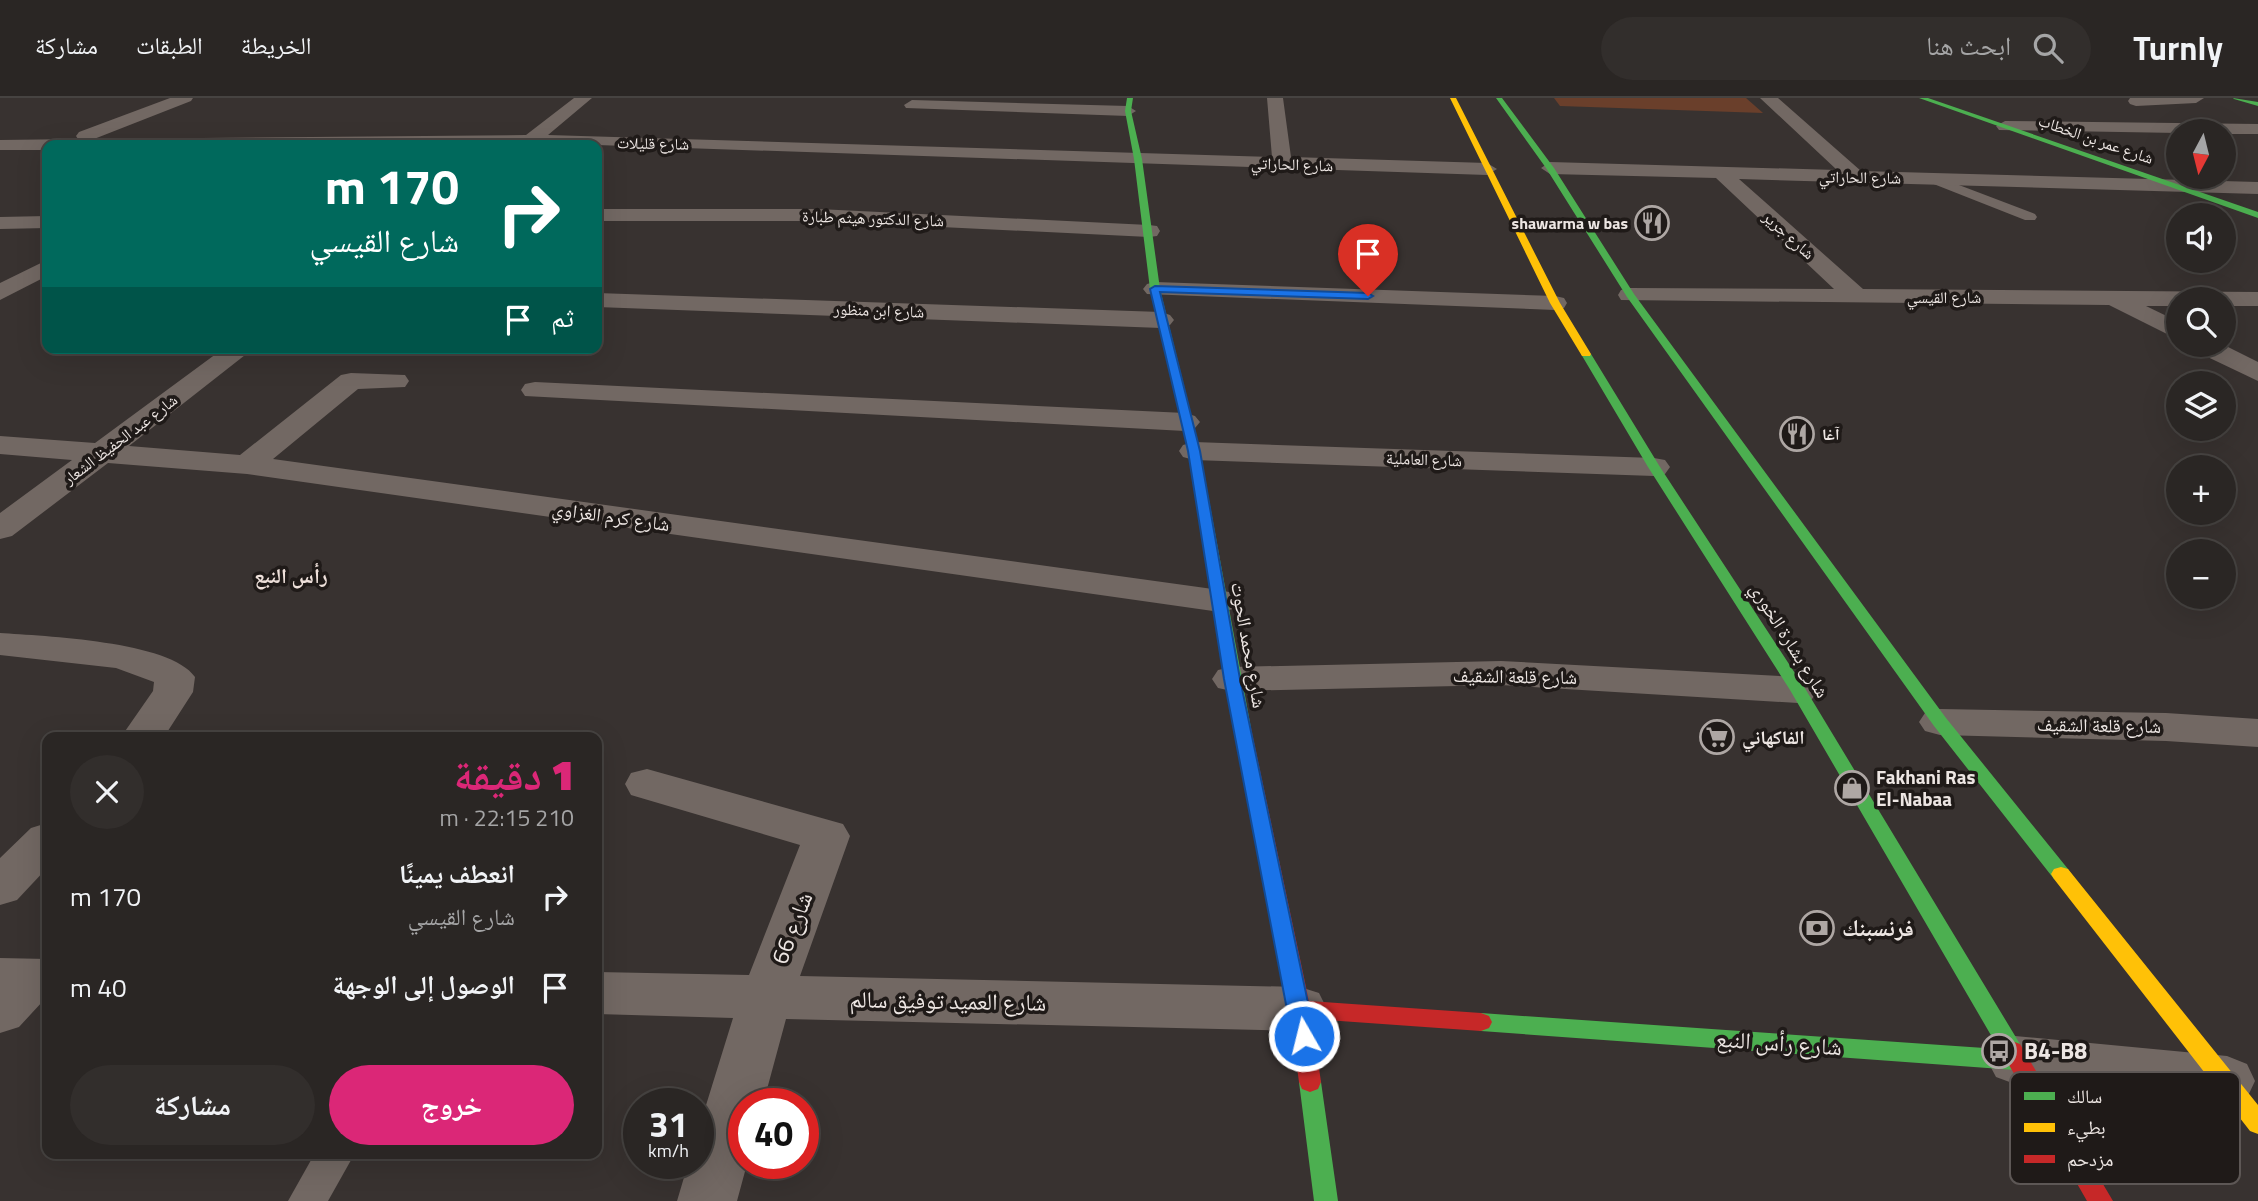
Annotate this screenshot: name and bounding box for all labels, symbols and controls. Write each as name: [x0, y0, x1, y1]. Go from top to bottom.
search box: [1601, 17, 2091, 80]
text: Turnly: [2133, 23, 2223, 73]
text: ابحث هنا: [1926, 26, 2011, 65]
text: مشاركة: [35, 27, 98, 63]
text: الطبقات: [136, 27, 203, 63]
text: الخريطة: [241, 27, 311, 63]
icon: search: [2029, 29, 2067, 67]
street label: شارع عمر بن الخطاب: [2035, 108, 2157, 170]
north arrow: [2166, 119, 2236, 189]
map controls: [2166, 119, 2236, 609]
street label: شارع قليلات: [617, 130, 689, 156]
text: 170 m: [325, 148, 459, 223]
street label: شارع الحاراتي: [1250, 151, 1334, 178]
street label: شارع الحاراتي: [1819, 164, 1901, 191]
icon: right: [483, 168, 574, 259]
button: sound: [2166, 203, 2236, 273]
street label: شارع الدكتور هيثم طبارة: [802, 204, 944, 232]
restaurant icon: shawarma w bas: [1633, 204, 1671, 242]
street label: شارع جرير: [1757, 204, 1820, 265]
place label: shawarma w bas: [1512, 211, 1628, 235]
text: شارع القيسي: [310, 216, 459, 264]
pin: [1338, 224, 1398, 296]
icon: arrive: [1349, 235, 1387, 273]
street label: شارع القيسي: [1907, 285, 1981, 310]
button: search: [2166, 287, 2236, 357]
street label: شارع ابن منظور: [832, 296, 925, 324]
text: ثم: [551, 298, 574, 337]
icon: arrive: [499, 301, 537, 339]
button: layers: [2166, 371, 2236, 441]
street label: شارع عبد الحفيظ الشعار: [57, 388, 182, 491]
restaurant icon: آغا: [1778, 415, 1816, 453]
place label: آغا: [1822, 422, 1840, 446]
street label: شارع العاملية: [1386, 446, 1462, 472]
button: +: [2166, 455, 2236, 525]
street label: شارع كرم الغزاوي: [550, 493, 672, 540]
button: −: [2166, 539, 2236, 609]
district label: رأس النبع: [254, 559, 328, 591]
street label: شارع بشارة الخوري: [1742, 576, 1838, 704]
street label: شارع محمد الحوت: [1224, 580, 1275, 710]
street label: شارع قلعة الشقيف: [1453, 660, 1577, 691]
street label: شارع قلعة الشقيف: [2037, 709, 2161, 740]
supermarket icon: الفاكهاني: [1698, 718, 1736, 756]
place label: الفاكهاني: [1742, 722, 1805, 753]
text: 1 دقيقة: [454, 742, 574, 806]
button: close: [70, 755, 144, 829]
place label: Fakhani Ras El-Nabaa: [1876, 762, 1975, 813]
shop icon: Fakhani Ras El-Nabaa: [1833, 769, 1871, 807]
text: 210 m · 22:15: [439, 800, 574, 835]
text: انعطف يمينًا: [399, 854, 515, 893]
text: 170 m: [70, 877, 141, 916]
icon: right: [536, 878, 574, 916]
street label: شارع 66: [762, 887, 821, 969]
text: شارع القيسي: [408, 899, 515, 934]
bank icon: فرنسبنك: [1798, 909, 1836, 947]
place label: فرنسبنك: [1842, 910, 1914, 945]
text: الوصول إلى الوجهة: [333, 965, 515, 1004]
text: 40 m: [70, 968, 127, 1007]
icon: arrive: [536, 969, 574, 1007]
street label: شارع العميد توفيق سالم: [849, 981, 1047, 1020]
position arrow: [1267, 999, 1341, 1073]
street label: شارع رأس النبع: [1715, 1021, 1843, 1064]
bus stop icon: B4-B8: [1980, 1032, 2018, 1070]
place label: B4-B8: [2024, 1033, 2087, 1068]
button: مشاركة: [70, 1065, 315, 1145]
button: خروج: [329, 1065, 574, 1145]
legend: [2010, 1072, 2240, 1184]
text: سالك: [2067, 1081, 2102, 1110]
speed limit sign: 40: [728, 1088, 819, 1179]
text: 31: [649, 1097, 688, 1151]
text: بطيء: [2067, 1112, 2106, 1143]
text: km/h: [648, 1137, 689, 1164]
text: مزدحم: [2067, 1144, 2113, 1173]

